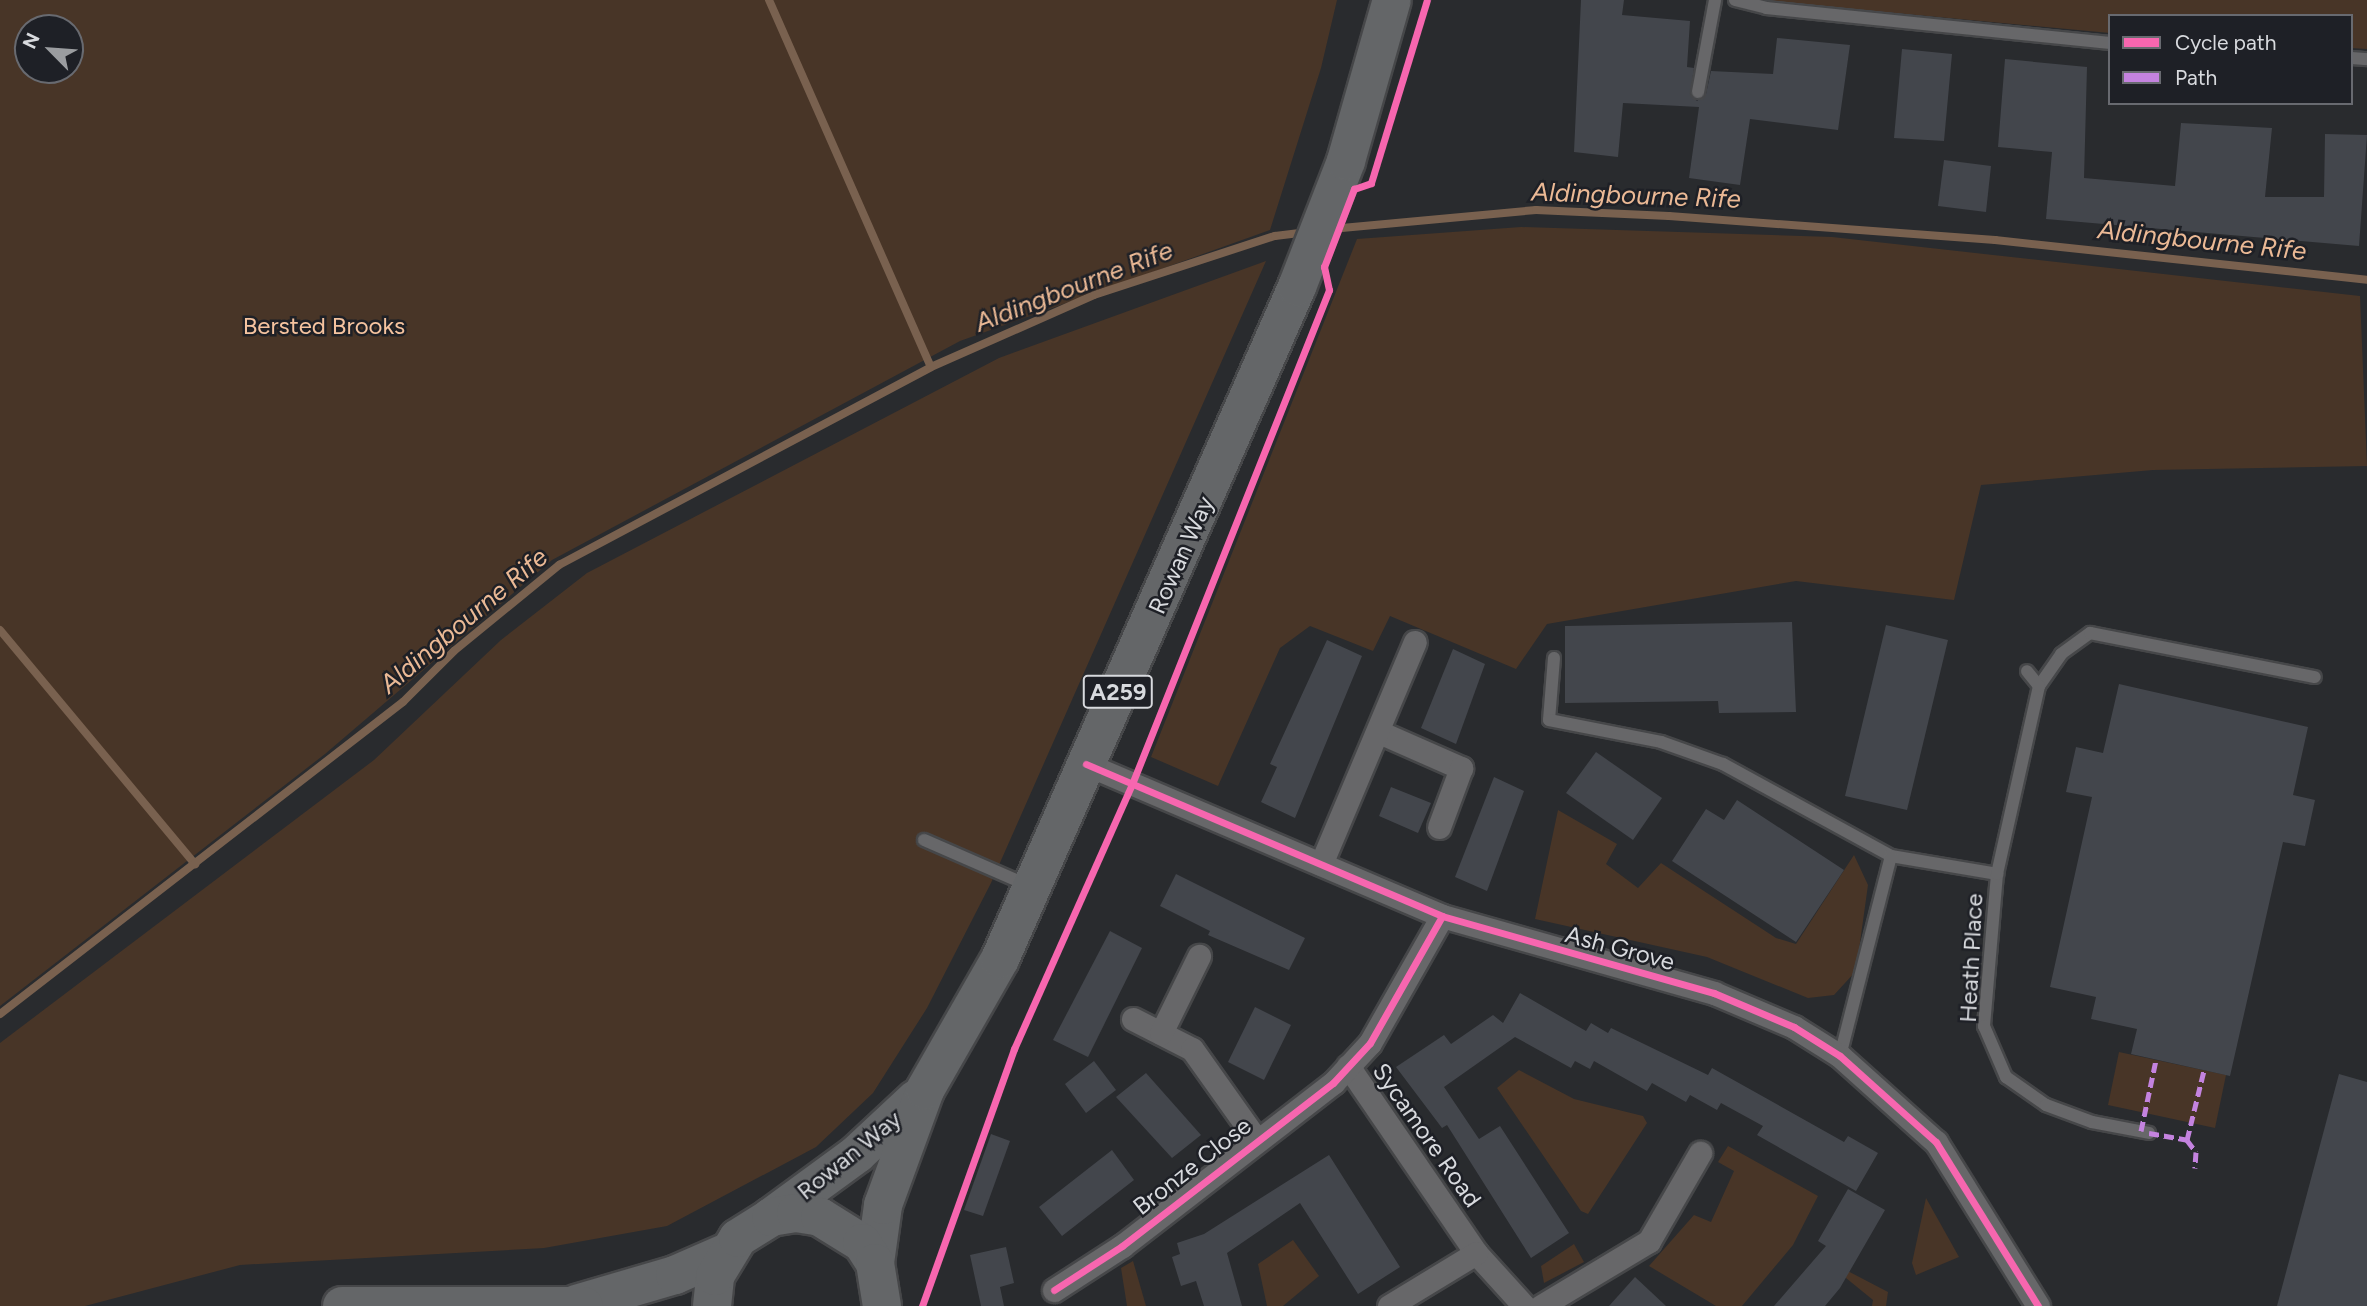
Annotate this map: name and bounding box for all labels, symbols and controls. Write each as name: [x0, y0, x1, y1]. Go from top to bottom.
north arrow: [14, 14, 84, 84]
legend: [2108, 14, 2353, 105]
text: N: [18, 29, 45, 52]
text: Cycle path: [2175, 30, 2276, 55]
text: Path: [2175, 65, 2217, 90]
water label: Aldingbourne Rife: [1531, 177, 1741, 215]
water label: Aldingbourne Rife: [2096, 215, 2308, 267]
water label: Aldingbourne Rife: [971, 235, 1177, 339]
park label: Bersted Brooks: [243, 312, 405, 340]
street label: Rowan Way: [1142, 492, 1220, 618]
water label: Aldingbourne Rife: [374, 542, 554, 700]
road number: A259: [1081, 672, 1155, 712]
street label: Heath Place: [1953, 893, 1989, 1023]
street label: Ash Grove: [1562, 920, 1678, 976]
street label: Sycamore Road: [1367, 1058, 1487, 1212]
street label: Rowan Way: [791, 1104, 907, 1206]
street label: Bronze Close: [1127, 1111, 1257, 1221]

